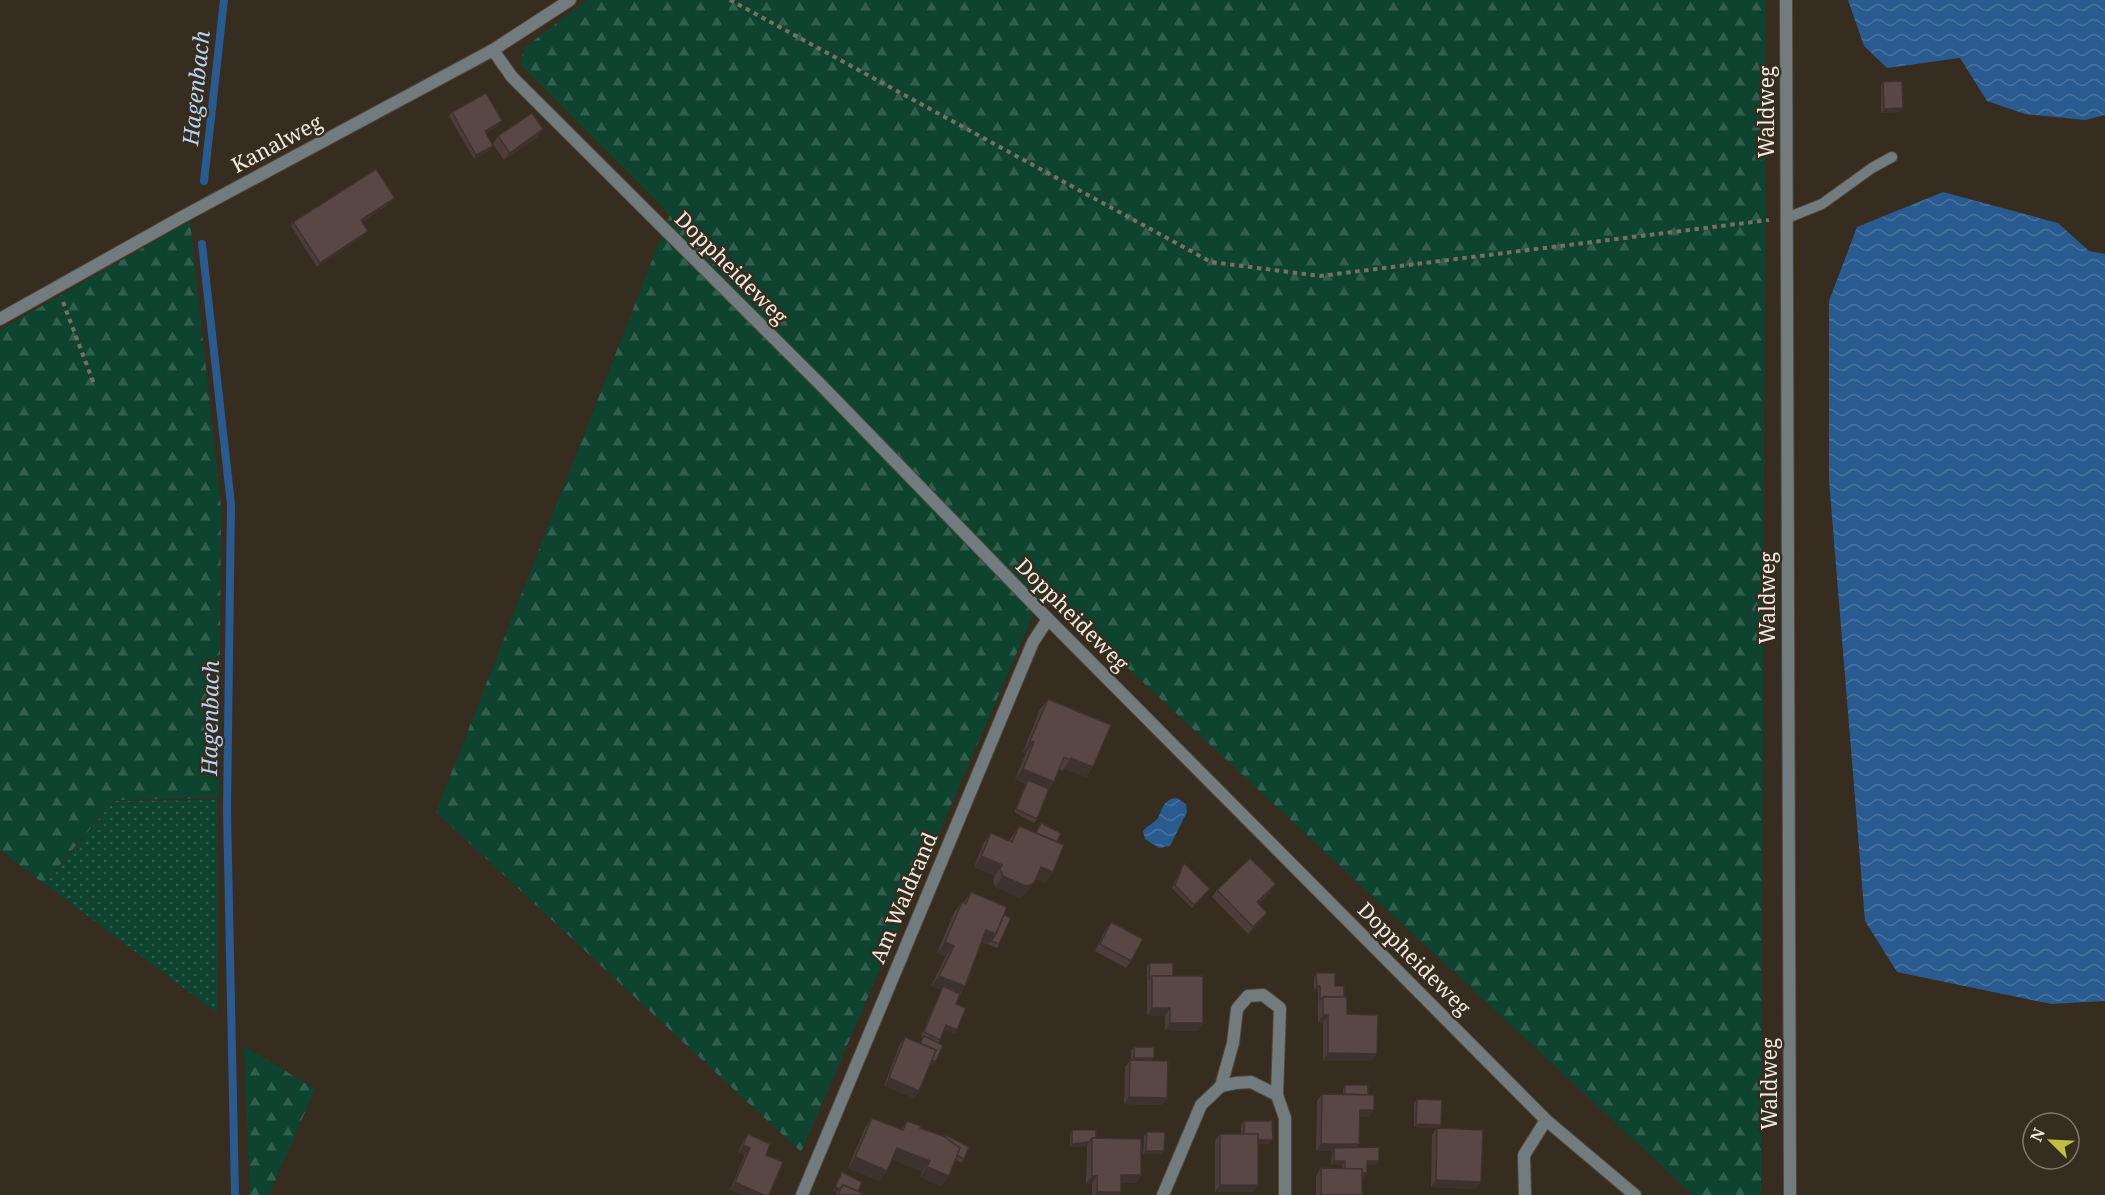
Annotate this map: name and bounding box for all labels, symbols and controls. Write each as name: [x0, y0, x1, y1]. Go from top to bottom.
water label: Hagenbach: [174, 29, 216, 148]
street label: Waldweg: [1752, 65, 1780, 158]
street label: Kanalweg: [226, 107, 327, 179]
street label: Doppheideweg: [669, 205, 795, 330]
street label: Waldweg: [1753, 551, 1781, 644]
street label: Doppheideweg: [1010, 552, 1136, 677]
water label: Hagenbach: [193, 660, 225, 777]
street label: Am Waldrand: [863, 828, 943, 967]
street label: Doppheideweg: [1352, 896, 1478, 1021]
street label: Waldweg: [1755, 1037, 1783, 1130]
north arrow: [2021, 1111, 2081, 1171]
text: N: [2025, 1124, 2050, 1145]

